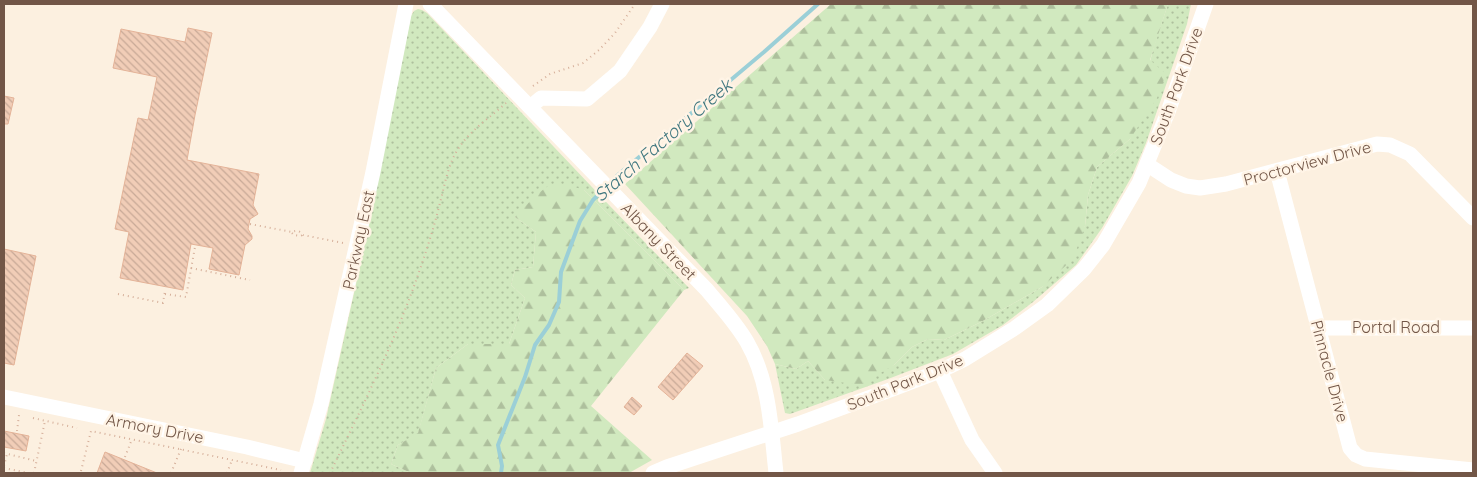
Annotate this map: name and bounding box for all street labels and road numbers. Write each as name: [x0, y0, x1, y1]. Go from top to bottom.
street label: South Park Drive: [1145, 25, 1207, 147]
street label: Proctorview Drive: [1241, 136, 1373, 190]
street label: Parkway East: [338, 189, 378, 291]
street label: Albany Street: [617, 198, 701, 284]
street label: Portal Road: [1352, 317, 1440, 337]
street label: Pinnacle Drive: [1307, 318, 1353, 424]
street label: South Park Drive: [844, 350, 966, 414]
street label: Armory Drive: [105, 409, 205, 447]

